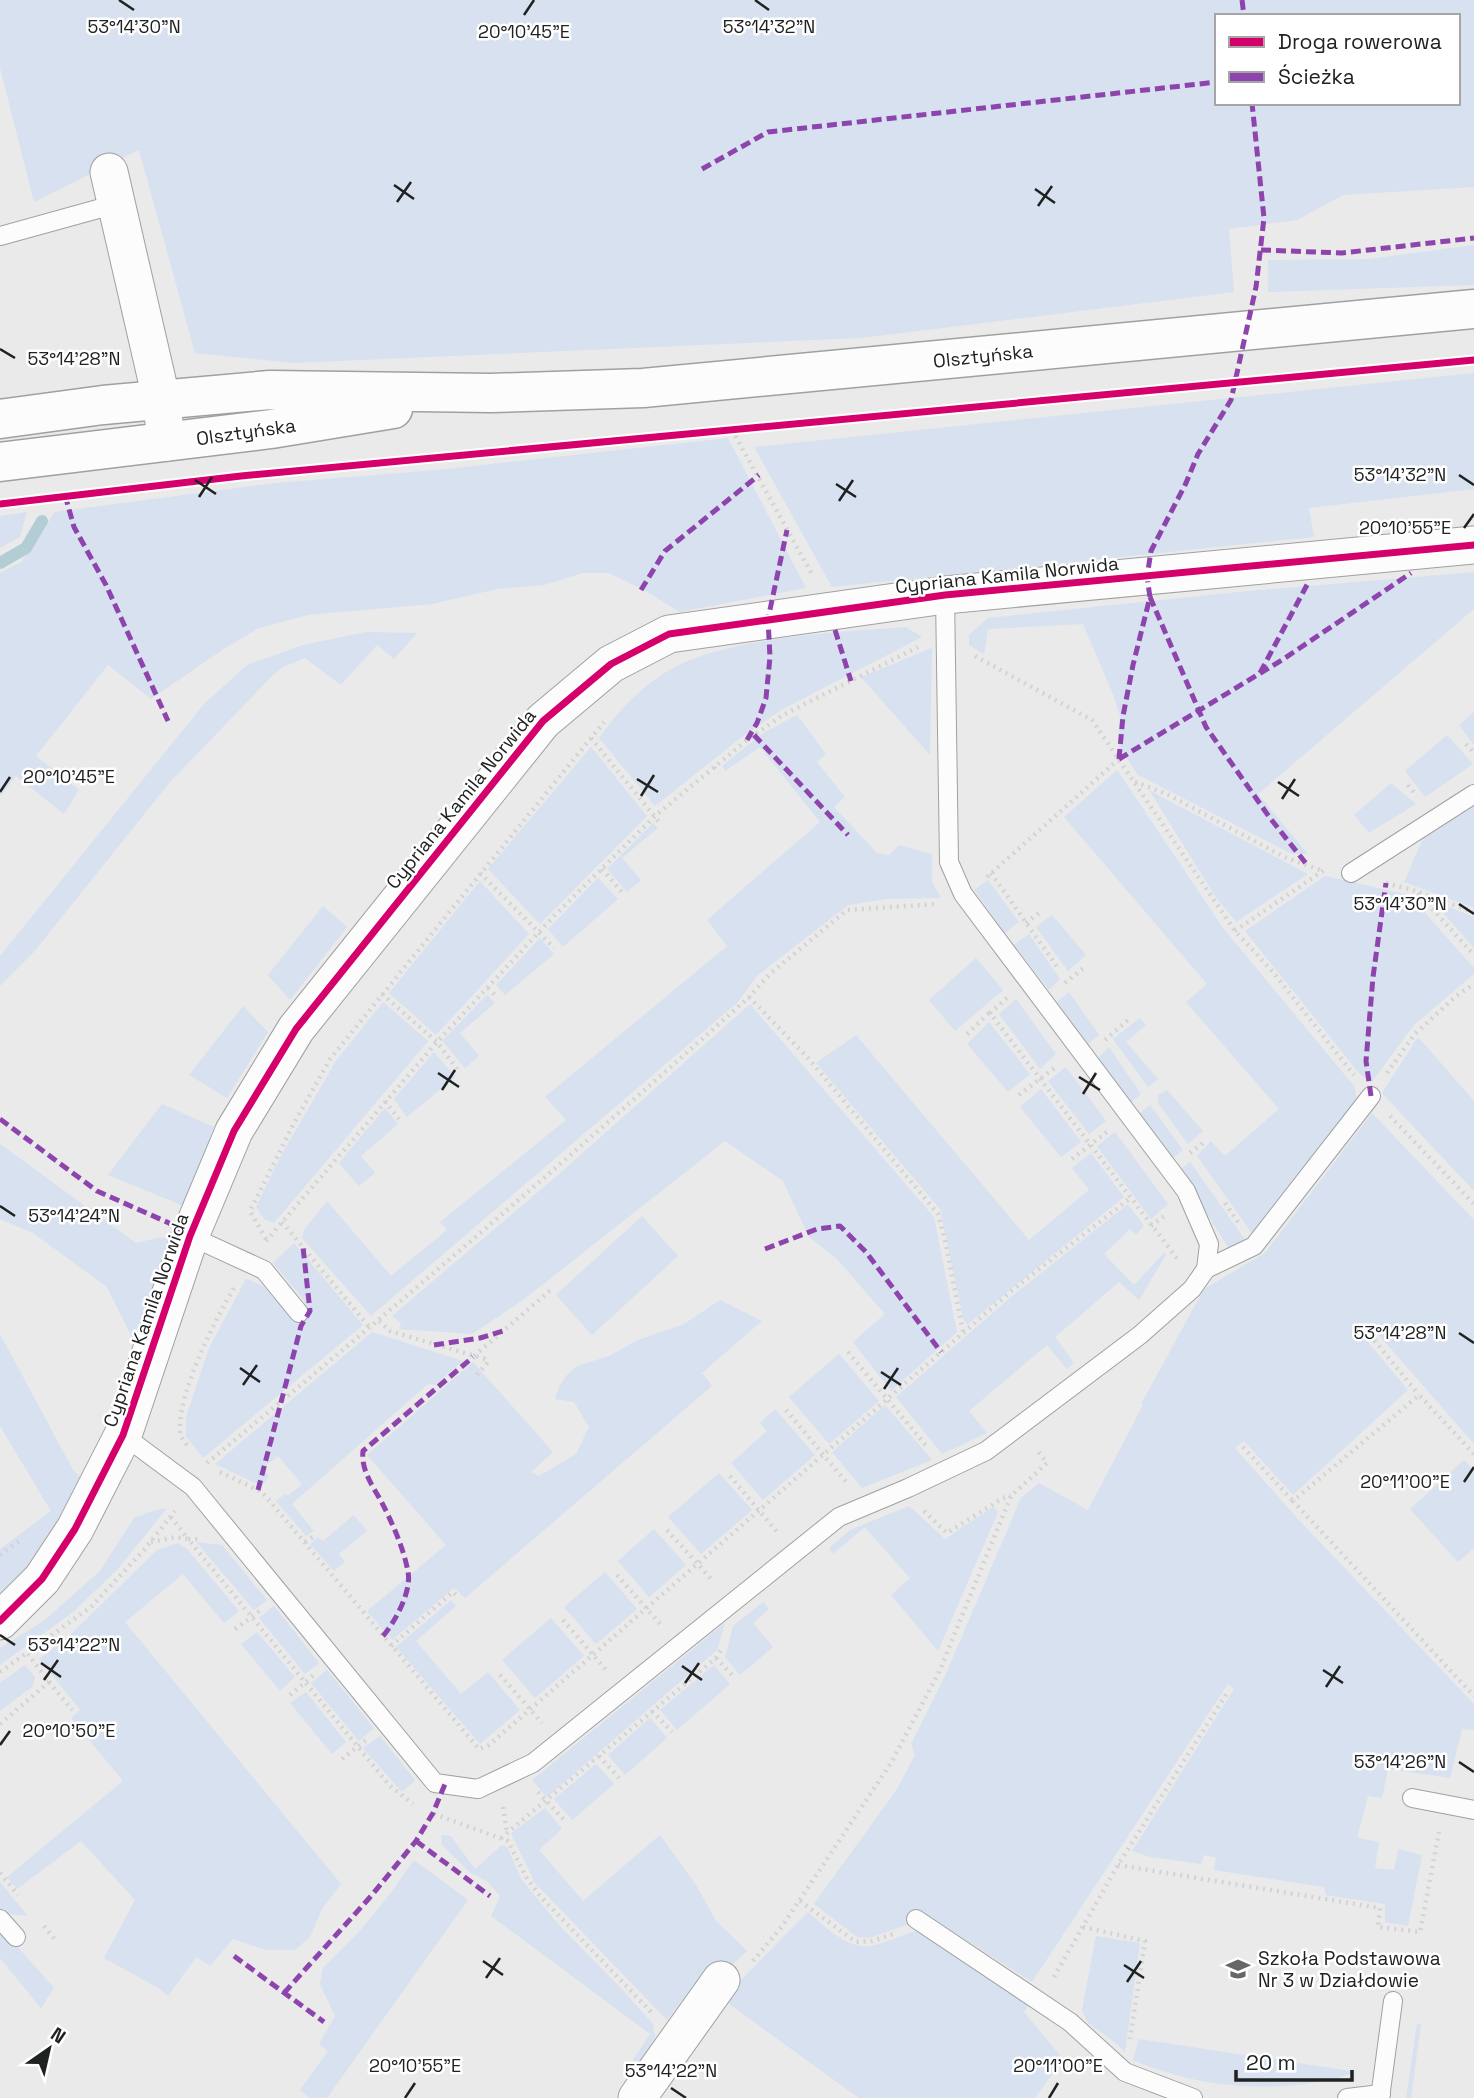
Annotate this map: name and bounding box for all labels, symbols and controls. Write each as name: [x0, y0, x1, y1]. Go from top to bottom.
legend: [1215, 14, 1460, 105]
text: 53°14'30"N: [87, 15, 181, 38]
text: 53°14'32"N: [723, 15, 815, 38]
text: 20°10'45"E: [478, 20, 570, 43]
text: Droga rowerowa: [1278, 28, 1442, 55]
text: Ścieżka: [1278, 63, 1355, 90]
street label: Olsztyńska: [932, 338, 1034, 374]
text: 53°14'28"N: [28, 347, 120, 370]
street label: Olsztyńska: [195, 413, 297, 451]
text: 53°14'32"N: [1354, 463, 1446, 486]
text: 20°10'55"E: [1359, 516, 1451, 539]
street label: Cypriana Kamila Norwida: [894, 551, 1120, 599]
street label: Cypriana Kamila Norwida: [381, 704, 541, 894]
text: 20°10'45"E: [23, 765, 115, 788]
text: 53°14'30"N: [1353, 892, 1447, 915]
text: 53°14'24"N: [28, 1204, 120, 1227]
street label: Cypriana Kamila Norwida: [98, 1210, 194, 1430]
text: 53°14'28"N: [1354, 1321, 1446, 1344]
text: 20°11'00"E: [1360, 1470, 1450, 1493]
text: 53°14'22"N: [28, 1633, 120, 1656]
text: 20°10'50"E: [23, 1719, 115, 1742]
text: 53°14'26"N: [1354, 1750, 1446, 1773]
place label: Szkoła Podstawowa Nr 3 w Działdowie: [1258, 1946, 1441, 1993]
school or university icon: Szkoła Podstawowa Nr 3 w Działdowie: [1224, 1955, 1252, 1983]
north arrow: [14, 2014, 84, 2084]
text: N: [46, 2021, 70, 2049]
scale bar: [1236, 2038, 1352, 2082]
text: 20 m: [1246, 2049, 1296, 2076]
text: 20°10'55"E: [369, 2054, 461, 2077]
text: 20°11'00"E: [1013, 2054, 1103, 2077]
text: 53°14'22"N: [625, 2059, 717, 2082]

